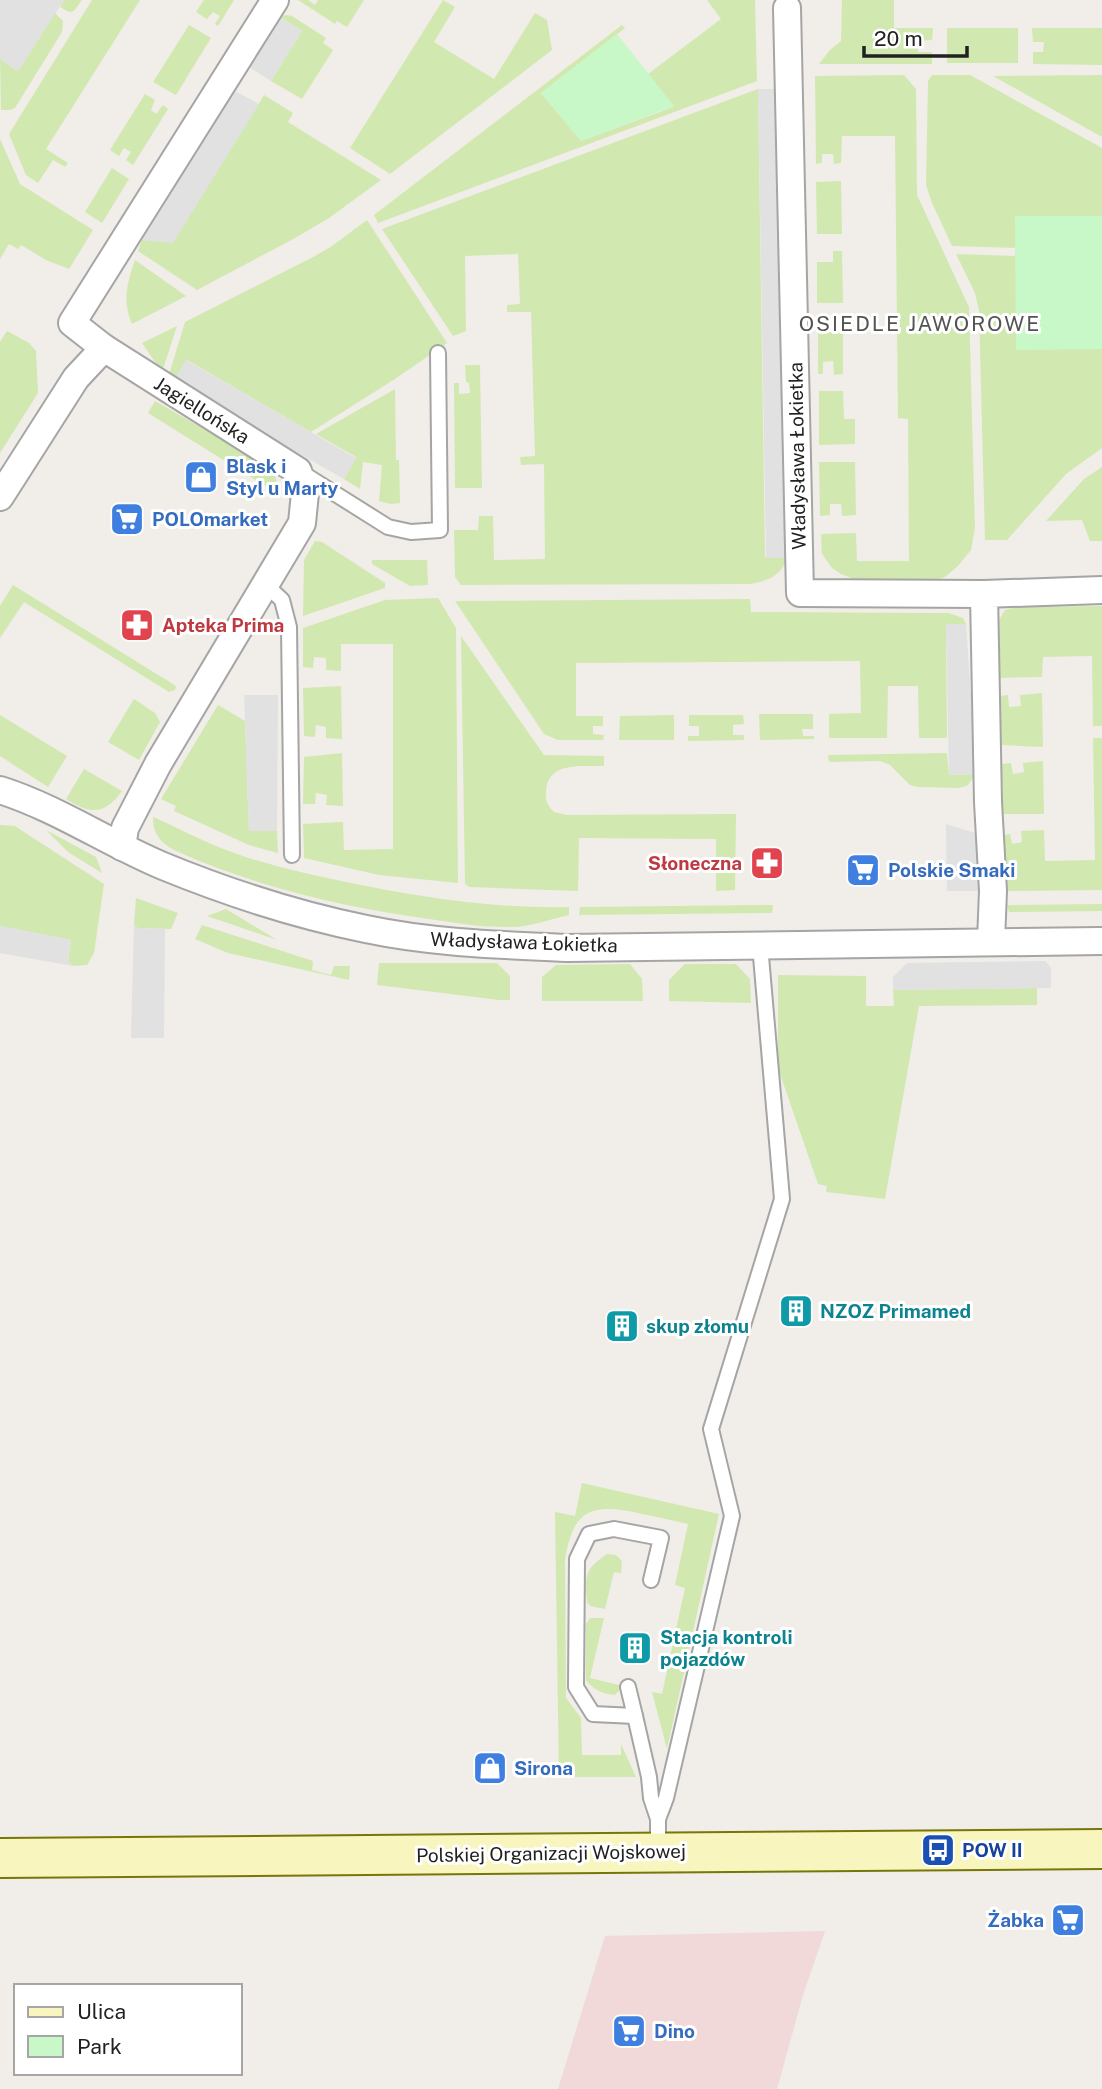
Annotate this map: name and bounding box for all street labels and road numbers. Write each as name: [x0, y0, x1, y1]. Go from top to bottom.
street label: Władysława Łokietka: [784, 362, 810, 550]
street label: Jagiellońska: [150, 372, 254, 448]
street label: Władysława Łokietka: [430, 928, 618, 956]
street label: Polskiej Organizacji Wojskowej: [416, 1840, 686, 1866]

